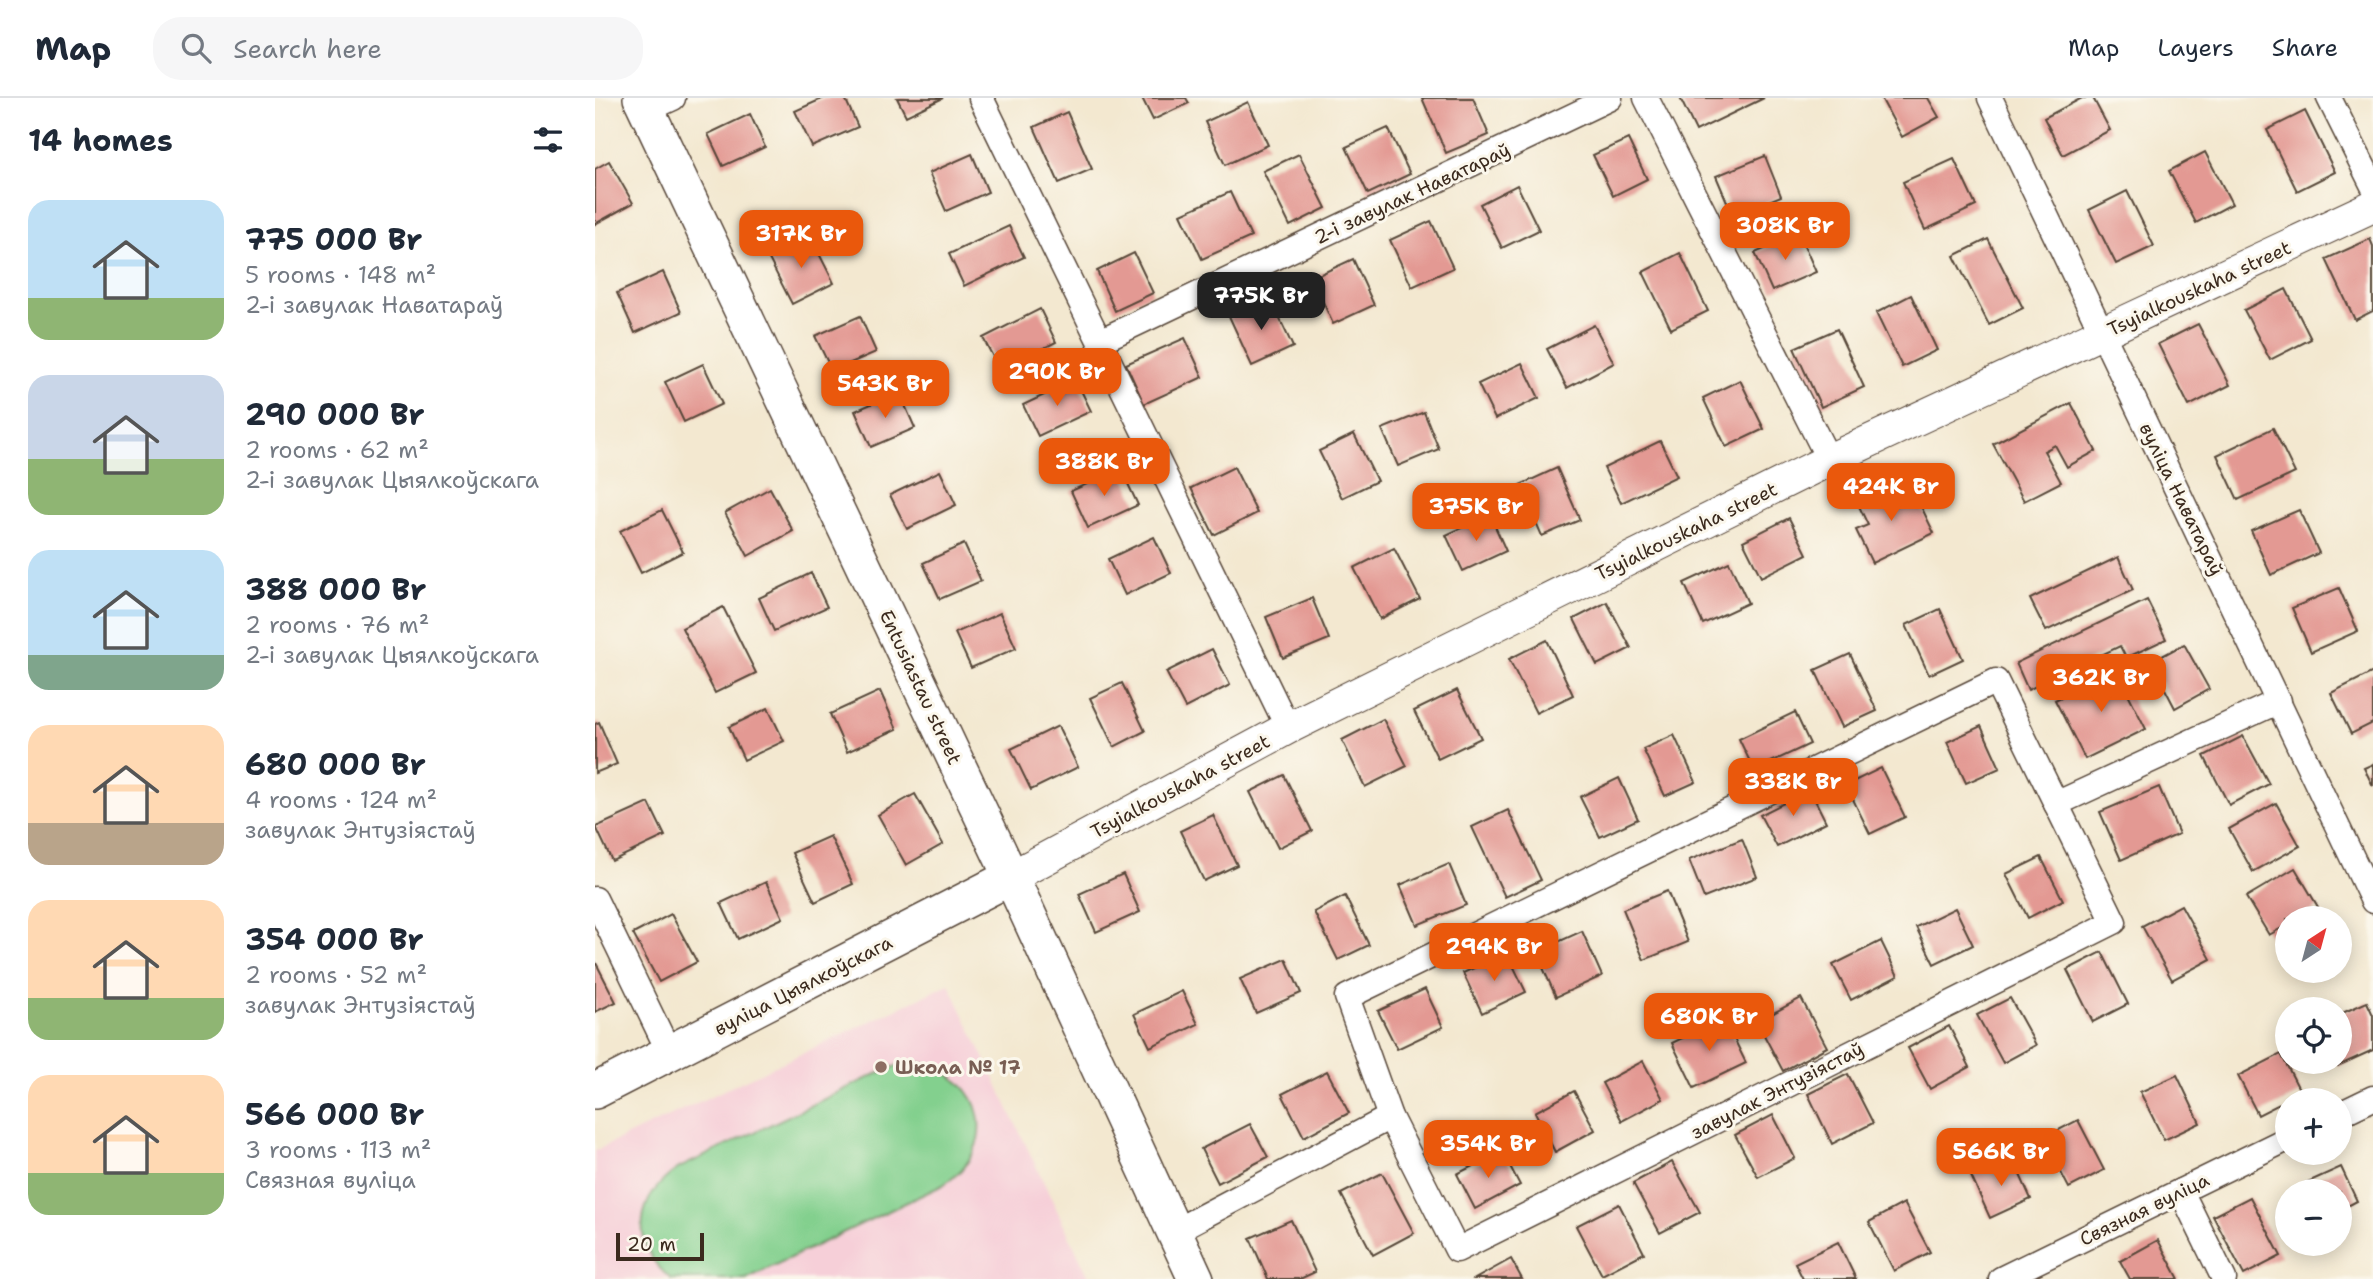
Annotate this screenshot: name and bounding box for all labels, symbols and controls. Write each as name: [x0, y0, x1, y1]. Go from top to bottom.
search box: [153, 17, 643, 80]
text: Map: [35, 26, 111, 71]
icon: search: [177, 29, 215, 67]
text: Search here: [233, 31, 382, 66]
text: Map: [2068, 32, 2119, 64]
text: Layers: [2157, 32, 2234, 64]
text: Share: [2272, 32, 2338, 64]
text: 14 homes: [28, 120, 173, 161]
icon: filters: [529, 121, 567, 159]
street label: 2-і завулак Наватараў: [1310, 137, 1514, 250]
pin: 308K Br: [1720, 202, 1850, 262]
text: 308K Br: [1736, 210, 1834, 240]
pin: 317K Br: [736, 211, 866, 270]
text: 317K Br: [755, 218, 847, 248]
text: 775 000 Br: [245, 219, 422, 260]
icon: home: [84, 228, 168, 312]
street label: Tsyialkouskaha street: [2103, 235, 2295, 342]
text: 5 rooms · 148 m²: [245, 260, 436, 290]
pin: 775K Br: [1196, 272, 1326, 332]
text: 775K Br: [1213, 280, 1309, 310]
text: 2-і завулак Наватараў: [245, 290, 503, 320]
pin: 290K Br: [992, 348, 1122, 408]
text: 290K Br: [1008, 356, 1106, 386]
pin: 543K Br: [820, 360, 950, 420]
text: 543K Br: [837, 368, 933, 398]
text: 290 000 Br: [245, 394, 425, 435]
icon: home: [84, 403, 168, 487]
street label: вуліца Наватараў: [2134, 419, 2229, 580]
text: 2 rooms · 62 m²: [245, 435, 429, 465]
pin: 388K Br: [1039, 438, 1169, 498]
text: 388K Br: [1055, 446, 1153, 476]
pin: 424K Br: [1826, 464, 1956, 523]
text: 2-і завулак Цыялкоўскага: [245, 465, 539, 495]
text: 424K Br: [1843, 471, 1939, 501]
street label: Tsyialkouskaha street: [1591, 476, 1781, 586]
pin: 375K Br: [1411, 484, 1541, 543]
text: 375K Br: [1428, 491, 1524, 521]
text: 388 000 Br: [245, 569, 426, 610]
icon: home: [84, 578, 168, 662]
street label: Entusiastau street: [874, 606, 967, 768]
text: 2 rooms · 76 m²: [245, 610, 429, 640]
text: 2-і завулак Цыялкоўскага: [245, 640, 539, 670]
pin: 362K Br: [2036, 654, 2166, 714]
text: 362K Br: [2052, 662, 2150, 692]
street label: Tsyialkouskaha street: [1086, 729, 1274, 844]
text: 680 000 Br: [245, 744, 426, 785]
icon: home: [84, 753, 168, 837]
pin: 338K Br: [1728, 758, 1858, 818]
text: 338K Br: [1744, 766, 1842, 796]
text: 4 rooms · 124 m²: [245, 785, 437, 815]
text: завулак Энтузіястаў: [245, 815, 476, 845]
north arrow: [2275, 906, 2352, 984]
map controls: [2275, 906, 2352, 1256]
text: 354 000 Br: [245, 919, 424, 960]
pin: 294K Br: [1429, 924, 1559, 983]
icon: home: [84, 928, 168, 1012]
street label: вуліца Цыялкоўскага: [710, 930, 897, 1041]
text: 294K Br: [1445, 931, 1543, 961]
text: 2 rooms · 52 m²: [245, 960, 427, 990]
text: завулак Энтузіястаў: [245, 990, 476, 1020]
pin: 680K Br: [1644, 993, 1774, 1053]
button: locate: [2275, 997, 2352, 1074]
text: 680K Br: [1660, 1001, 1758, 1031]
street label: завулак Энтузіястаў: [1687, 1036, 1868, 1145]
place label: Школа № 17: [895, 1055, 1021, 1080]
marker: Школа № 17: [873, 1059, 889, 1075]
button: +: [2275, 1088, 2352, 1165]
text: 566 000 Br: [245, 1094, 424, 1135]
icon: home: [84, 1103, 168, 1187]
pin: 354K Br: [1423, 1121, 1553, 1180]
text: 354K Br: [1440, 1128, 1536, 1158]
pin: 566K Br: [1936, 1128, 2066, 1188]
text: 3 rooms · 113 m²: [245, 1135, 431, 1165]
text: 566K Br: [1952, 1136, 2050, 1166]
text: Связная вуліца: [245, 1165, 416, 1195]
street label: Связная вуліца: [2075, 1167, 2213, 1252]
button: −: [2275, 1179, 2352, 1256]
scale bar: [616, 1230, 703, 1262]
text: 20 m: [627, 1232, 676, 1257]

